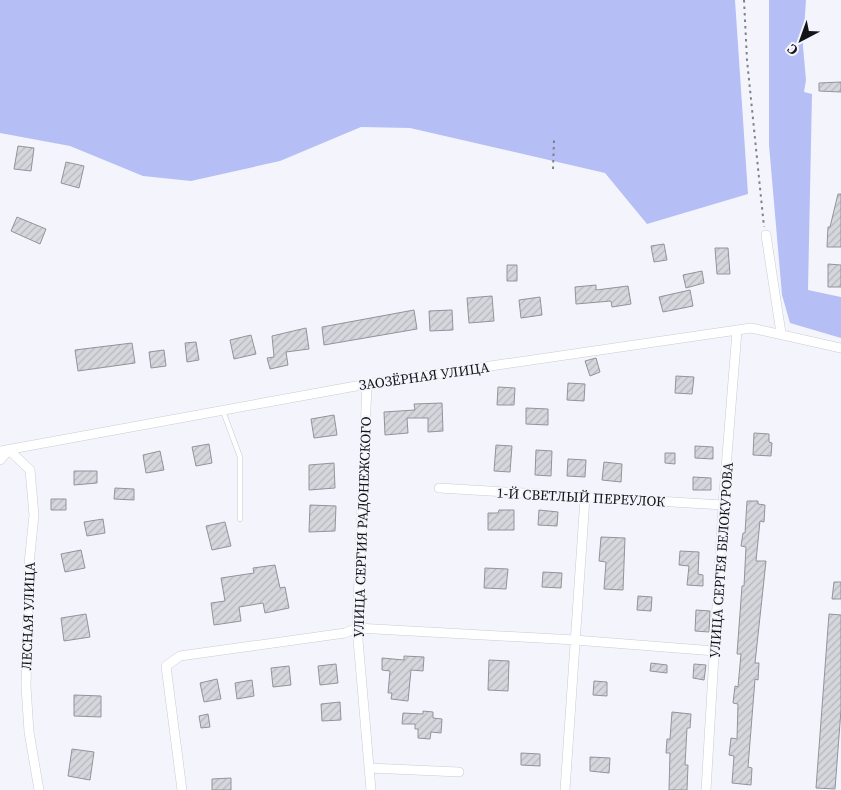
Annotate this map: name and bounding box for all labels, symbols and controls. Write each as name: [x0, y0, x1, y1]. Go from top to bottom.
north arrow: [776, 15, 826, 65]
text: С: [782, 39, 802, 60]
street label: ЗАОЗЁРНАЯ УЛИЦА: [357, 357, 491, 395]
street label: УЛИЦА СЕРГИЯ РАДОНЕЖСКОГО: [348, 416, 376, 638]
street label: УЛИЦА СЕРГЕЯ БЕЛОКУРОВА: [704, 461, 738, 658]
street label: 1-Й СВЕТЛЫЙ ПЕРЕУЛОК: [496, 483, 666, 511]
street label: ЛЕСНАЯ УЛИЦА: [16, 561, 40, 671]

